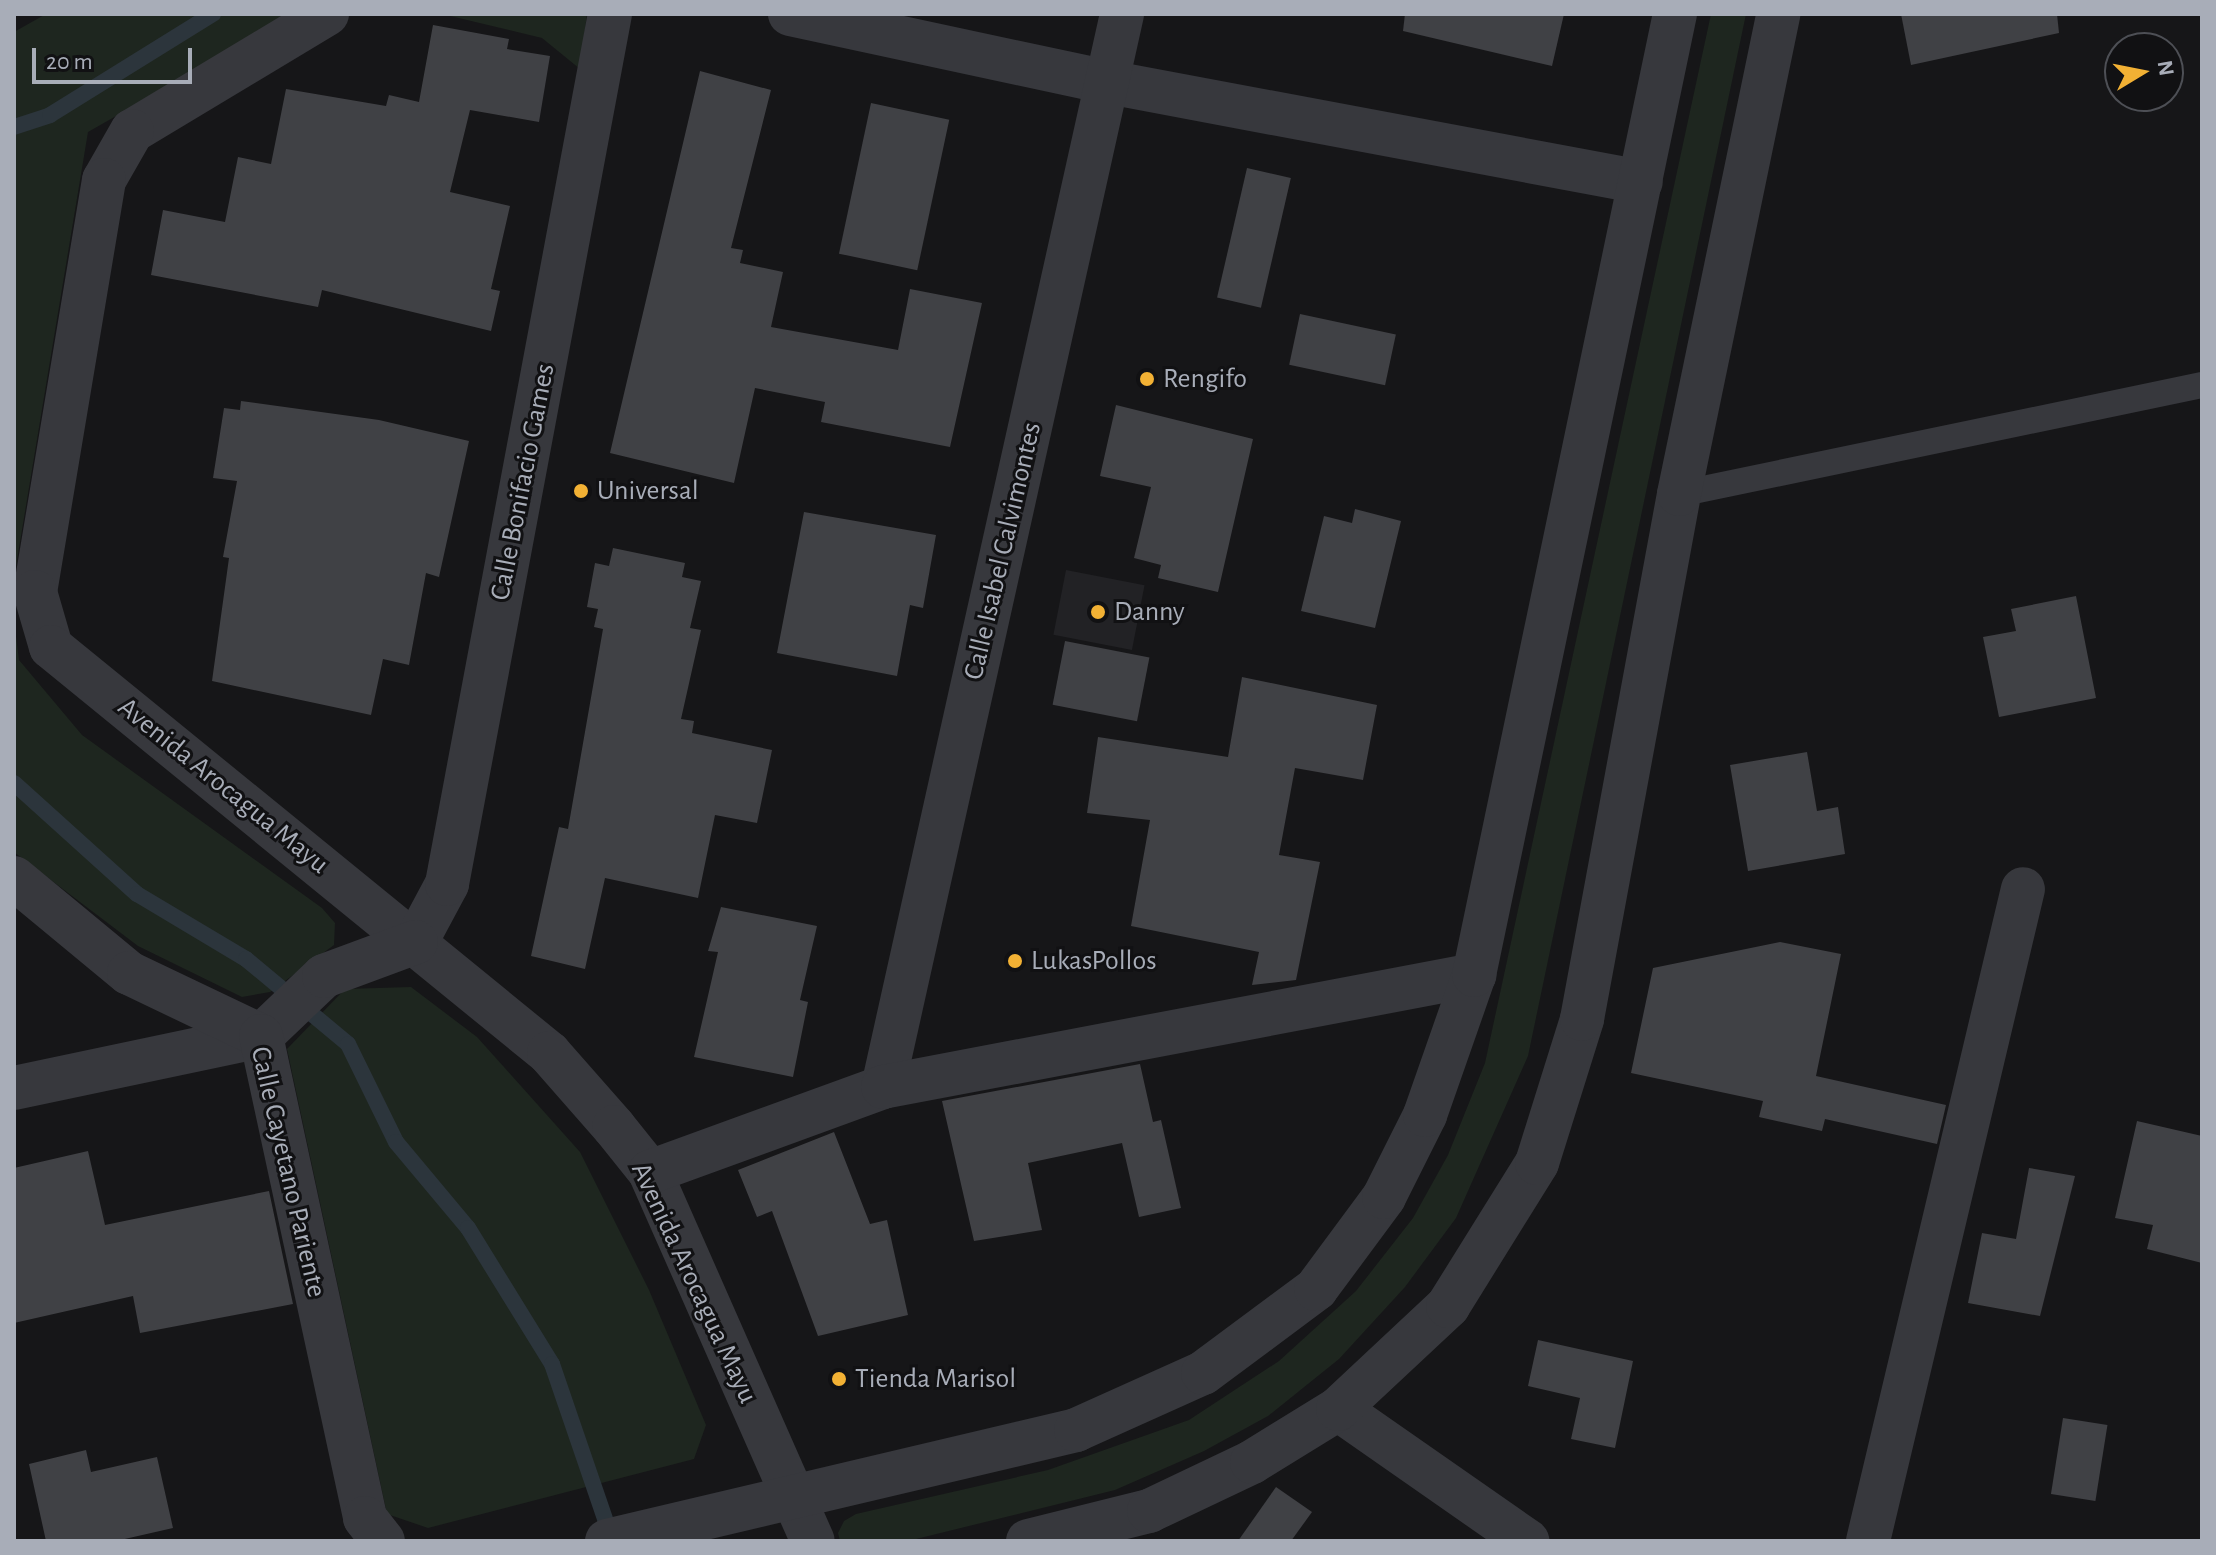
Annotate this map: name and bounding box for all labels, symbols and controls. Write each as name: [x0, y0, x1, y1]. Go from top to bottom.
scale bar: [36, 32, 196, 82]
north arrow: [2104, 32, 2184, 112]
text: 20 m: [46, 50, 93, 74]
text: N: [2154, 59, 2178, 78]
street label: Calle Bonifacio Games: [484, 361, 562, 603]
place label: Rengifo: [1163, 362, 1247, 396]
marker: Rengifo: [1138, 370, 1156, 388]
street label: Calle Isabel Calvimontes: [957, 419, 1049, 683]
place label: Universal: [597, 474, 699, 508]
marker: Universal: [572, 482, 590, 500]
place label: Danny: [1114, 595, 1185, 629]
marker: Danny: [1089, 603, 1107, 621]
street label: Avenida Arocagua Mayu: [111, 691, 335, 881]
place label: LukasPollos: [1031, 944, 1157, 978]
marker: LukasPollos: [1006, 952, 1024, 970]
street label: Calle Cayetano Pariente: [243, 1044, 333, 1300]
street label: Avenida Arocagua Mayu: [624, 1157, 764, 1409]
place label: Tienda Marisol: [855, 1362, 1016, 1396]
marker: Tienda Marisol: [830, 1370, 848, 1388]

